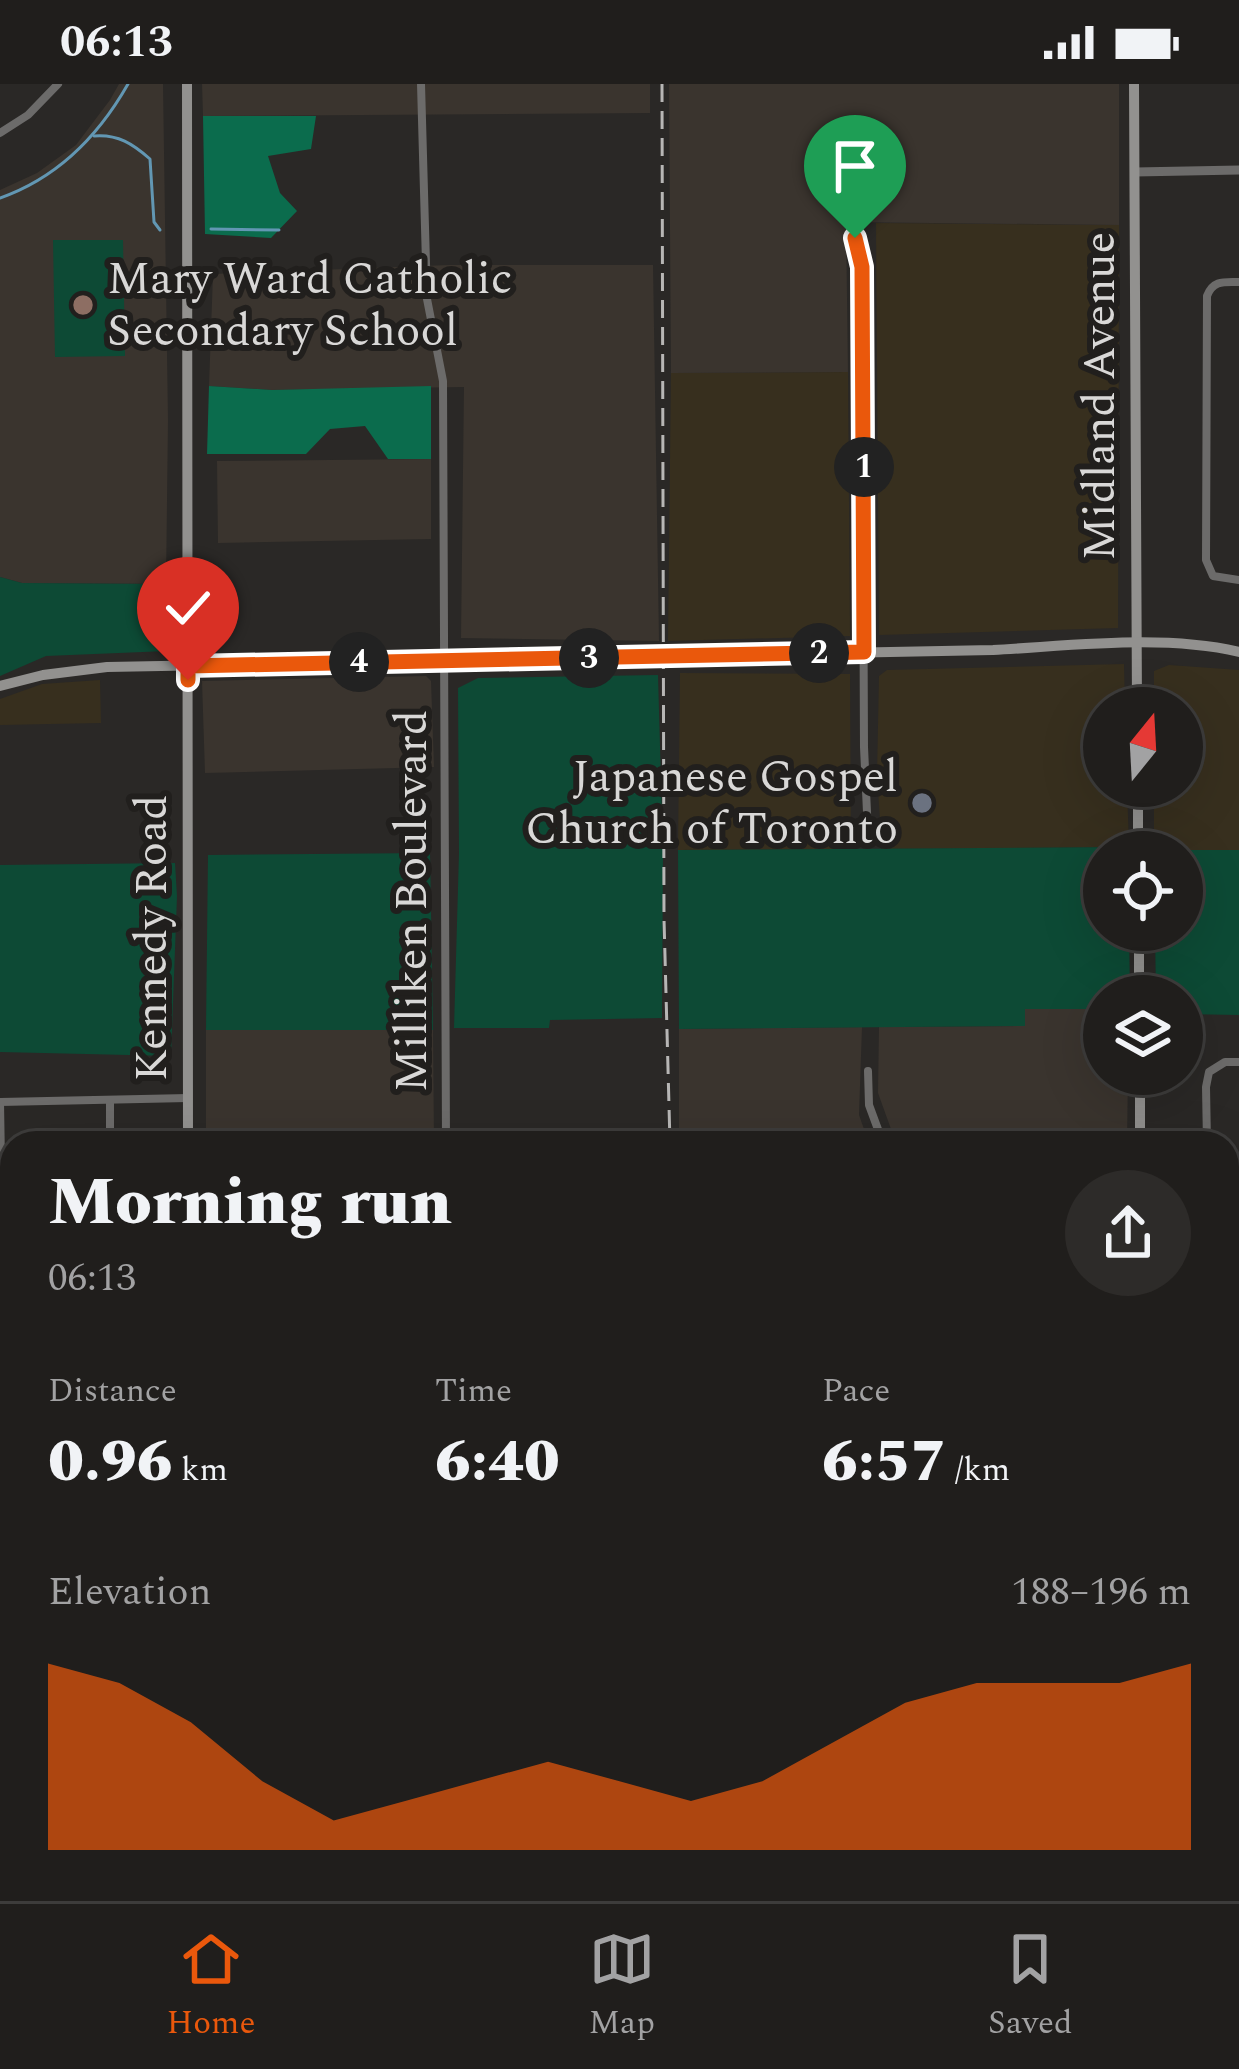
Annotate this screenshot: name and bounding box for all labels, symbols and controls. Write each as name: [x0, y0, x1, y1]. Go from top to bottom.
text: 06:13: [60, 8, 173, 77]
pin: [804, 115, 906, 238]
icon: arrive: [822, 133, 888, 199]
street label: Midland Avenue: [1066, 232, 1135, 560]
place label: Mary Ward Catholic Secondary School: [107, 245, 512, 366]
marker: Mary Ward Catholic Secondary School: [70, 292, 96, 318]
pin: 1: [834, 437, 894, 497]
text: 1: [855, 442, 873, 492]
pin: [137, 557, 239, 680]
icon: check: [155, 575, 221, 641]
pin: 2: [789, 623, 849, 683]
pin: 3: [559, 628, 619, 688]
text: 2: [810, 628, 828, 678]
pin: 4: [329, 632, 389, 692]
text: 3: [580, 633, 598, 683]
text: 4: [350, 637, 368, 687]
north arrow: [1083, 687, 1203, 807]
map controls: [1083, 687, 1203, 1095]
street label: Milliken Boulevard: [378, 710, 447, 1092]
place label: Japanese Gospel Church of Toronto: [525, 743, 898, 864]
marker: Japanese Gospel Church of Toronto: [909, 790, 935, 816]
street label: Kennedy Road: [118, 795, 187, 1081]
button: locate: [1083, 831, 1203, 951]
button: layers: [1083, 975, 1203, 1095]
text: Morning run: [48, 1153, 452, 1254]
button: share: [1065, 1170, 1191, 1296]
text: 06:13: [48, 1249, 136, 1308]
text: Distance: [48, 1366, 177, 1416]
text: Time: [435, 1366, 512, 1416]
text: Pace: [822, 1366, 890, 1416]
text: 0.96: [48, 1416, 173, 1508]
text: 6:40: [435, 1416, 560, 1508]
text: 6:57: [822, 1416, 947, 1508]
text: km: [173, 1445, 228, 1495]
text: /km: [947, 1445, 1010, 1495]
text: Elevation: [48, 1563, 211, 1622]
text: 188–196 m: [1011, 1563, 1191, 1622]
tab: Home: [167, 1926, 255, 2048]
tab: Map: [588, 1926, 655, 2048]
tab: Saved: [988, 1926, 1073, 2048]

